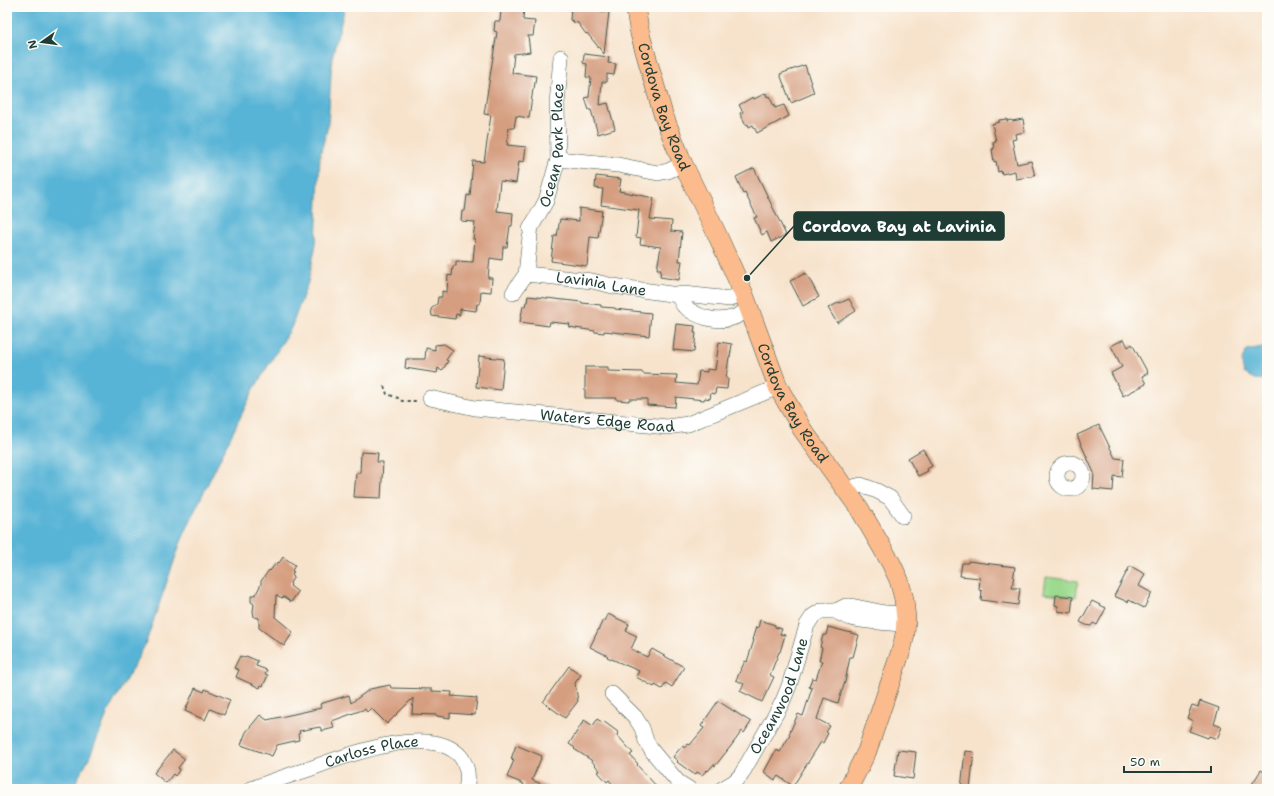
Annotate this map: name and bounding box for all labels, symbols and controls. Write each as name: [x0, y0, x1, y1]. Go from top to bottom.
north arrow: [22, 22, 62, 62]
text: N: [24, 38, 41, 50]
street label: Cordova Bay Road: [633, 40, 695, 175]
street label: Ocean Park Place: [534, 82, 569, 211]
callout: Cordova Bay at Lavinia: [794, 212, 1004, 240]
text: Cordova Bay at Lavinia: [802, 216, 996, 237]
street label: Lavinia Lane: [555, 267, 648, 301]
street label: Cordova Bay Road: [753, 340, 833, 467]
street label: Waters Edge Road: [539, 404, 676, 437]
street label: Oceanwood Lane: [745, 635, 813, 758]
street label: Carloss Place: [322, 732, 419, 772]
scale bar: [1124, 748, 1211, 774]
text: 50 m: [1130, 754, 1160, 770]

